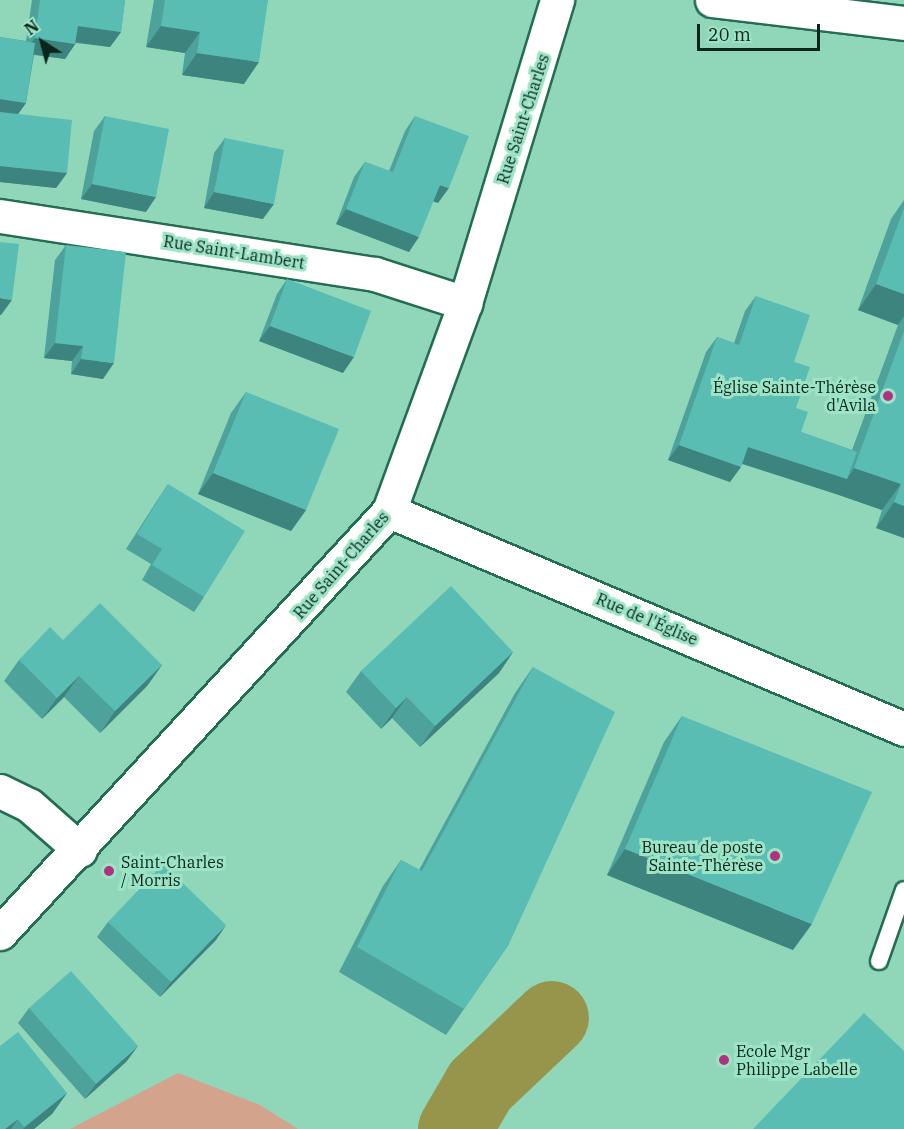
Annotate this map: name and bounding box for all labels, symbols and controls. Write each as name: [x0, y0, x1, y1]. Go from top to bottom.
north arrow: [12, 12, 72, 72]
scale bar: [700, 12, 823, 50]
text: N: [20, 16, 42, 39]
text: 20 m: [708, 23, 751, 46]
street label: Rue Saint-Charles: [493, 52, 553, 186]
street label: Rue Saint-Lambert: [162, 231, 306, 273]
place label: Église Sainte-Thérèse d'Avila: [713, 377, 876, 415]
marker: Église Sainte-Thérèse d'Avila: [881, 389, 895, 403]
street label: Rue Saint-Charles: [289, 508, 393, 622]
street label: Rue de l'Église: [593, 589, 701, 649]
place label: Bureau de poste Sainte-Thérèse: [642, 837, 763, 875]
marker: Bureau de poste Sainte-Thérèse: [768, 849, 782, 863]
place label: Saint-Charles / Morris: [121, 852, 224, 890]
marker: Saint-Charles / Morris: [102, 864, 116, 878]
place label: Ecole Mgr Philippe Labelle: [736, 1041, 857, 1079]
marker: Ecole Mgr Philippe Labelle: [717, 1053, 731, 1067]

